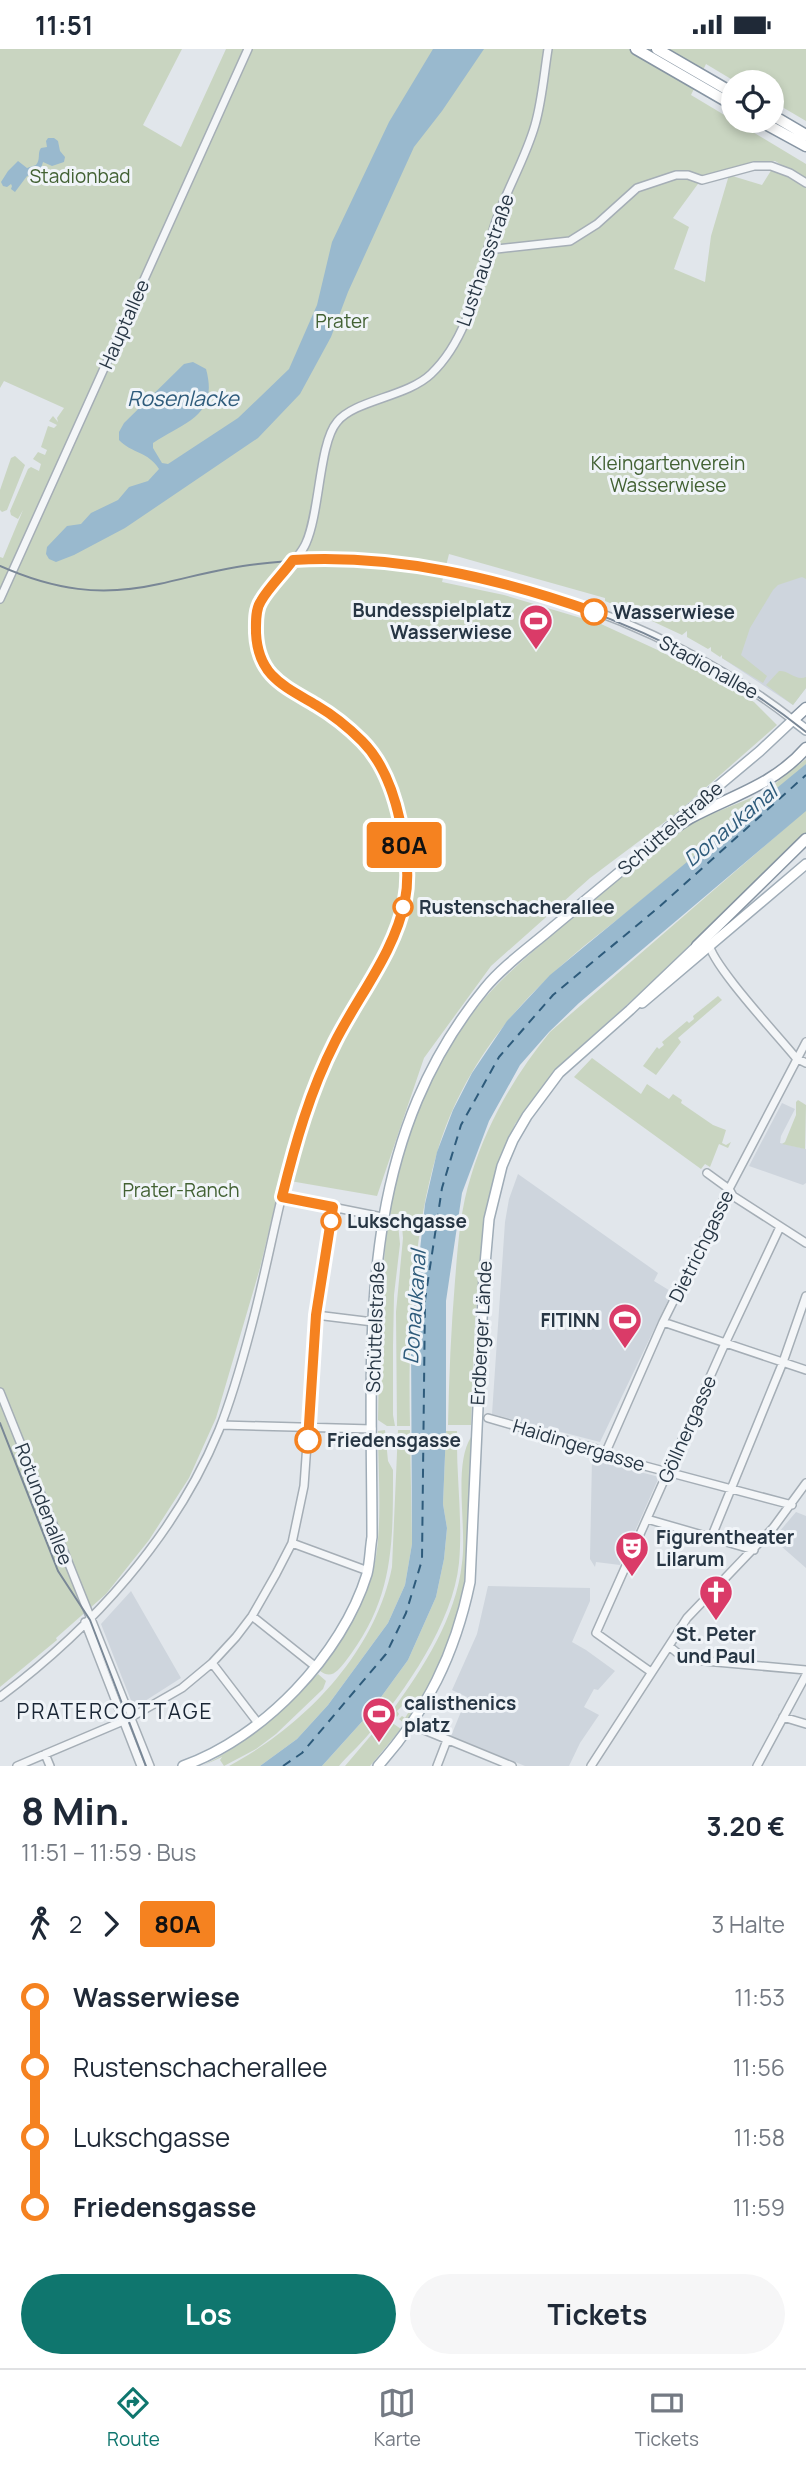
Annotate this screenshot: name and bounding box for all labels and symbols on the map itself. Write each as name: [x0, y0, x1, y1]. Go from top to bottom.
park label: Stadionbad: [29, 163, 131, 189]
street label: Lusthausstraße: [450, 190, 520, 330]
street label: Hauptallee: [93, 275, 155, 373]
park label: Prater: [315, 308, 369, 334]
water label: Rosenlacke: [127, 384, 241, 412]
park label: Kleingartenverein Wasserwiese: [591, 450, 745, 498]
place label: Bundesspielplatz Wasserwiese: [353, 597, 512, 645]
marker: Wasserwiese: [581, 599, 607, 625]
place label: Wasserwiese: [613, 599, 735, 625]
sports icon: Bundesspielplatz Wasserwiese: [517, 602, 555, 651]
street label: Stadionallee: [655, 629, 763, 705]
street label: Schüttelstraße: [612, 775, 728, 881]
water label: Donaukanal: [677, 776, 785, 872]
line badge: 80A: [364, 822, 444, 868]
place label: Rustenschacherallee: [419, 894, 615, 920]
marker: Rustenschacherallee: [393, 897, 413, 917]
park label: Prater-Ranch: [122, 1177, 240, 1203]
street label: Dietrichgasse: [663, 1186, 739, 1306]
place label: Lukschgasse: [347, 1208, 467, 1234]
marker: Lukschgasse: [321, 1211, 341, 1231]
water label: Donaukanal: [396, 1246, 432, 1365]
street label: Erdberger Lände: [464, 1260, 498, 1406]
street label: Schüttelstraße: [360, 1261, 390, 1393]
sports icon: FITINN: [606, 1301, 644, 1350]
place label: FITINN: [541, 1307, 600, 1333]
street label: Göllnergasse: [652, 1371, 722, 1487]
street label: Haidingergasse: [510, 1413, 648, 1477]
marker: Friedensgasse: [295, 1427, 321, 1453]
place label: Friedensgasse: [327, 1427, 461, 1453]
street label: Rotundenallee: [9, 1439, 79, 1569]
place label: Figurentheater Lilarum: [656, 1524, 795, 1572]
theatre icon: Figurentheater Lilarum: [613, 1529, 651, 1578]
church icon: St. Peter und Paul: [697, 1573, 735, 1622]
place label: St. Peter und Paul: [676, 1621, 757, 1669]
place label: calisthenics platz: [404, 1690, 516, 1738]
sports icon: calisthenics platz: [360, 1695, 398, 1744]
district label: PRATERCOTTAGE: [17, 1697, 213, 1725]

